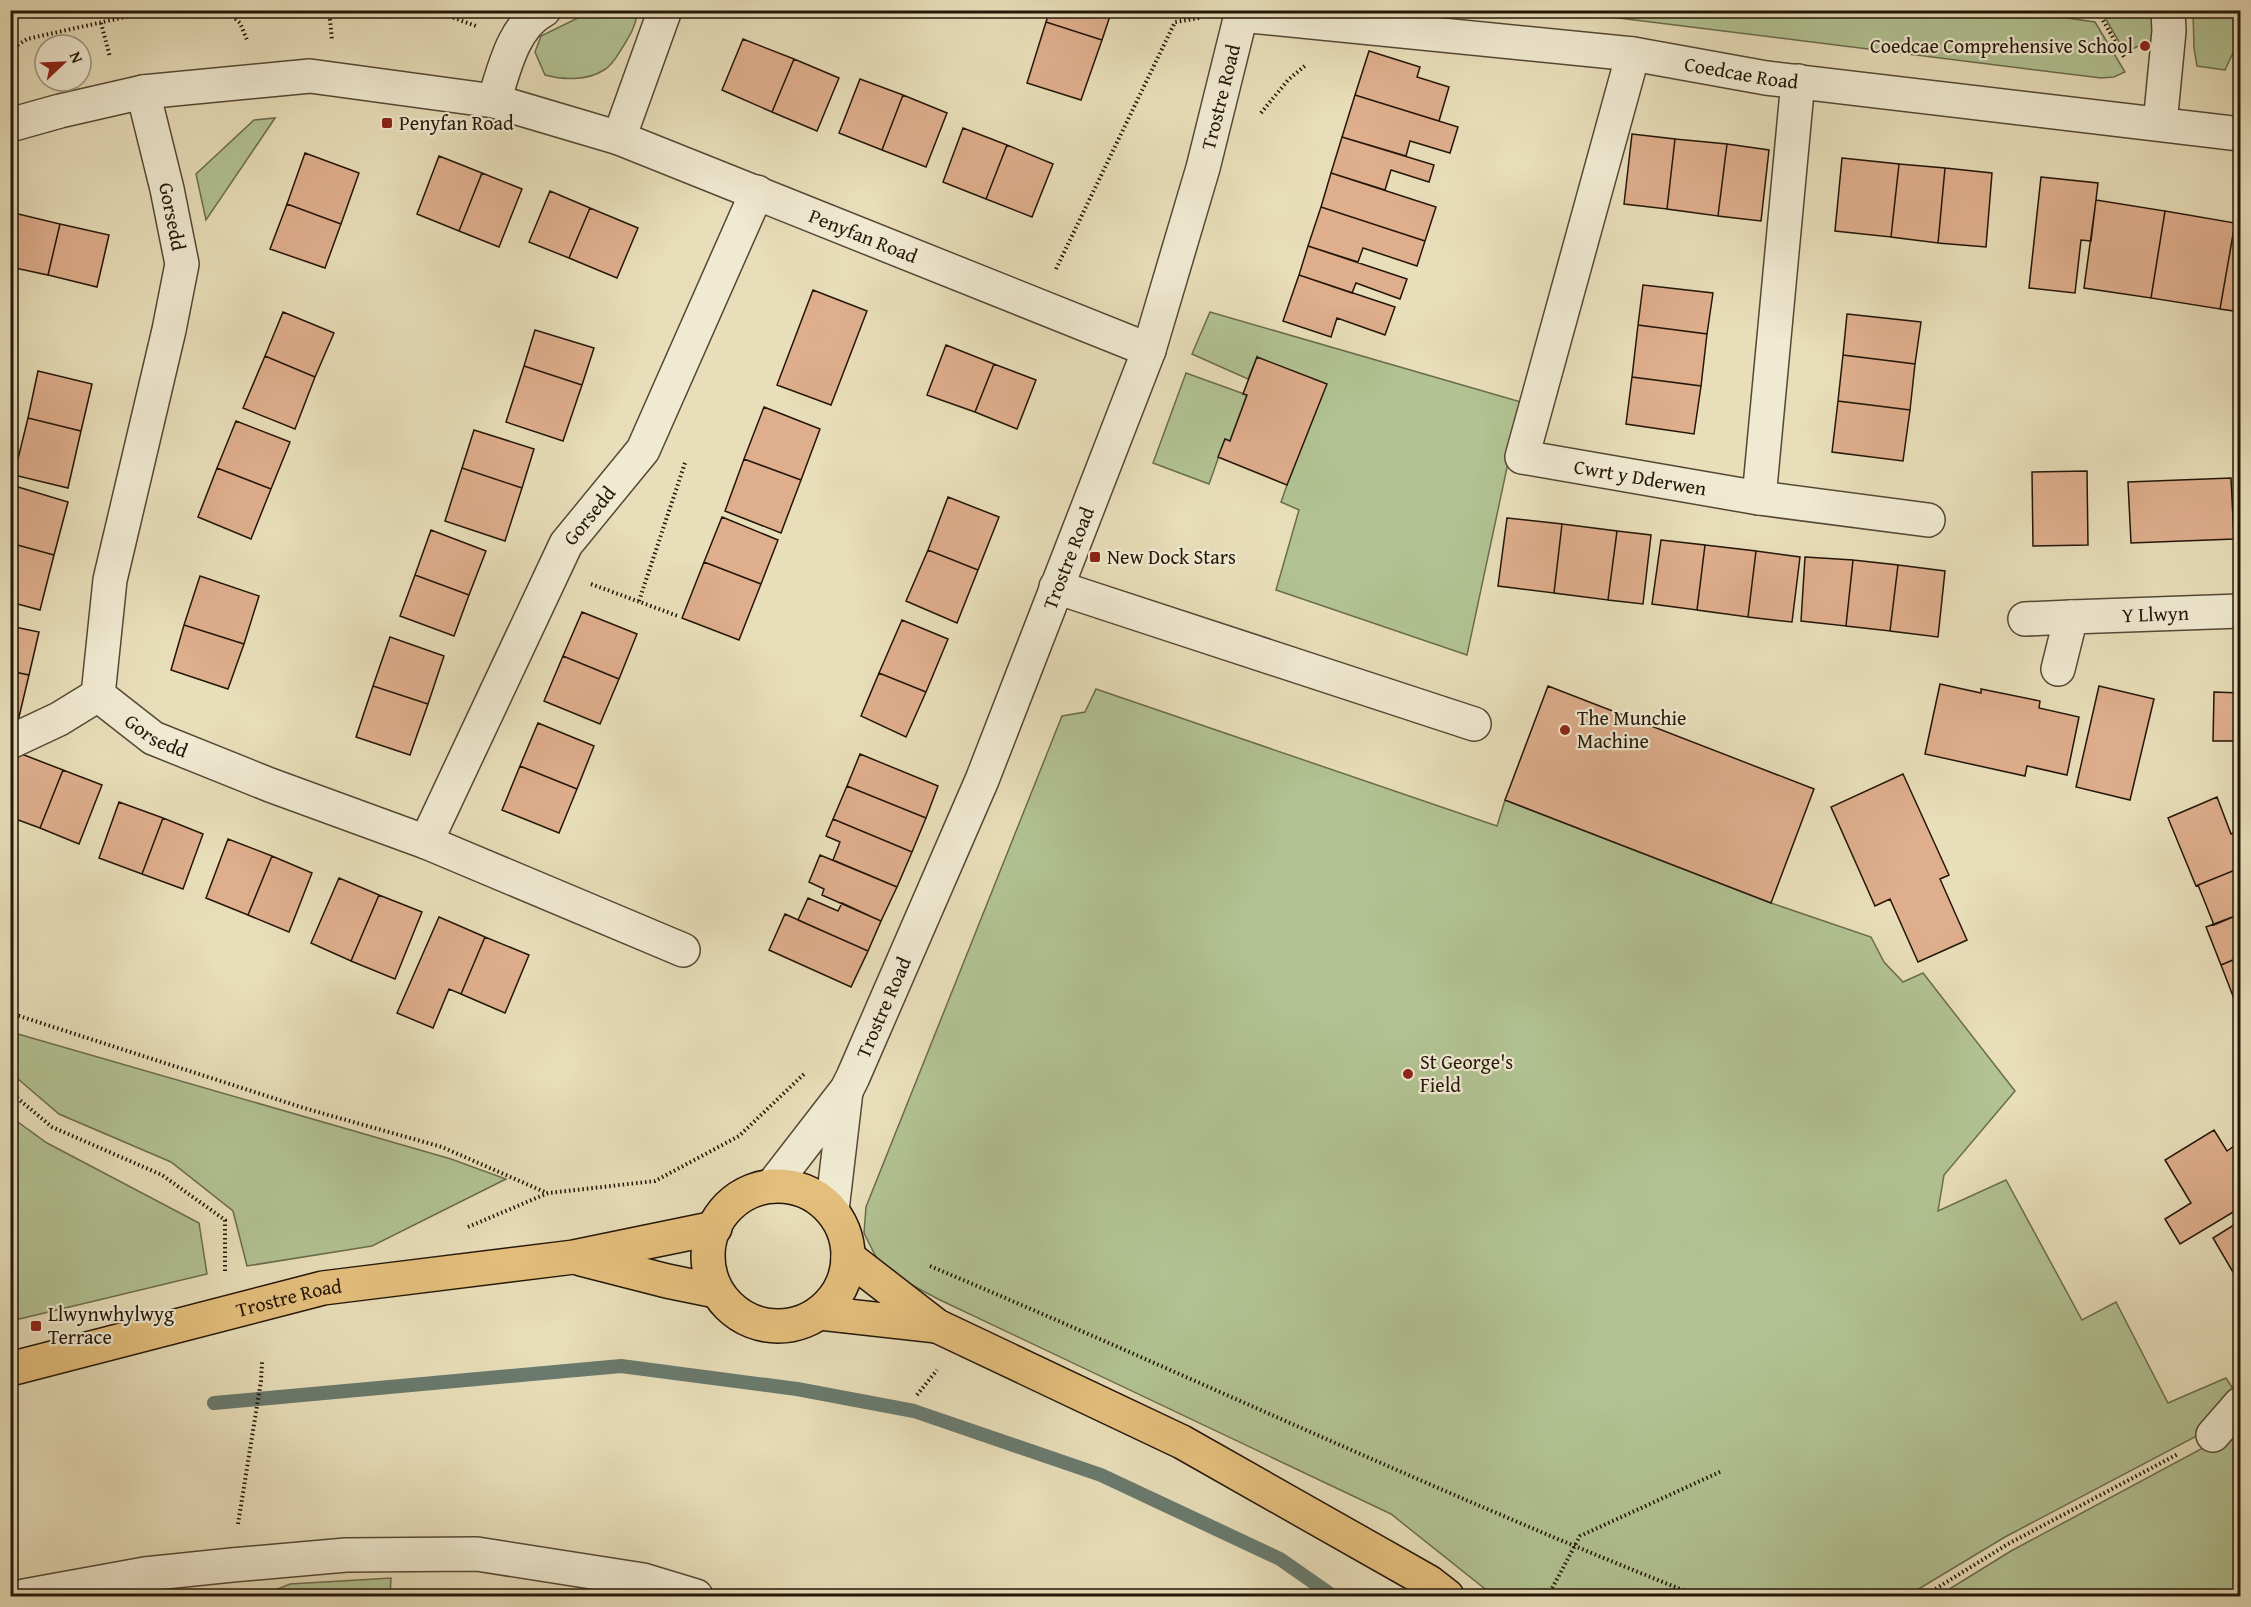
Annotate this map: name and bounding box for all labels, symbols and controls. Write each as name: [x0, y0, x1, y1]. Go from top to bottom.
place label: Coedcae Comprehensive School: [1870, 31, 2133, 60]
north arrow: [33, 33, 93, 93]
marker: Coedcae Comprehensive School: [2138, 39, 2152, 53]
street label: Trostre Road: [1193, 41, 1247, 153]
text: N: [64, 48, 90, 67]
street label: Coedcae Road: [1682, 49, 1800, 96]
place label: Penyfan Road: [399, 108, 514, 137]
marker: Penyfan Road: [380, 116, 394, 130]
street label: Gorsedd: [152, 179, 194, 253]
street label: Penyfan Road: [805, 200, 922, 270]
street label: Cwrt y Dderwen: [1572, 451, 1709, 503]
street label: Gorsedd: [556, 479, 622, 551]
street label: Trostre Road: [1035, 502, 1101, 613]
place label: New Dock Stars: [1107, 542, 1236, 571]
marker: New Dock Stars: [1088, 550, 1102, 564]
street label: Y Llwyn: [2121, 598, 2189, 629]
place label: The Munchie Machine: [1577, 703, 1686, 755]
street label: Gorsedd: [119, 706, 193, 765]
marker: The Munchie Machine: [1558, 723, 1572, 737]
street label: Trostre Road: [848, 952, 918, 1062]
place label: St George's Field: [1420, 1047, 1513, 1099]
marker: St George's Field: [1401, 1067, 1415, 1081]
street label: Trostre Road: [233, 1271, 344, 1324]
place label: Llwynwhylwyg Terrace: [48, 1299, 174, 1351]
marker: Llwynwhylwyg Terrace: [29, 1319, 43, 1333]

